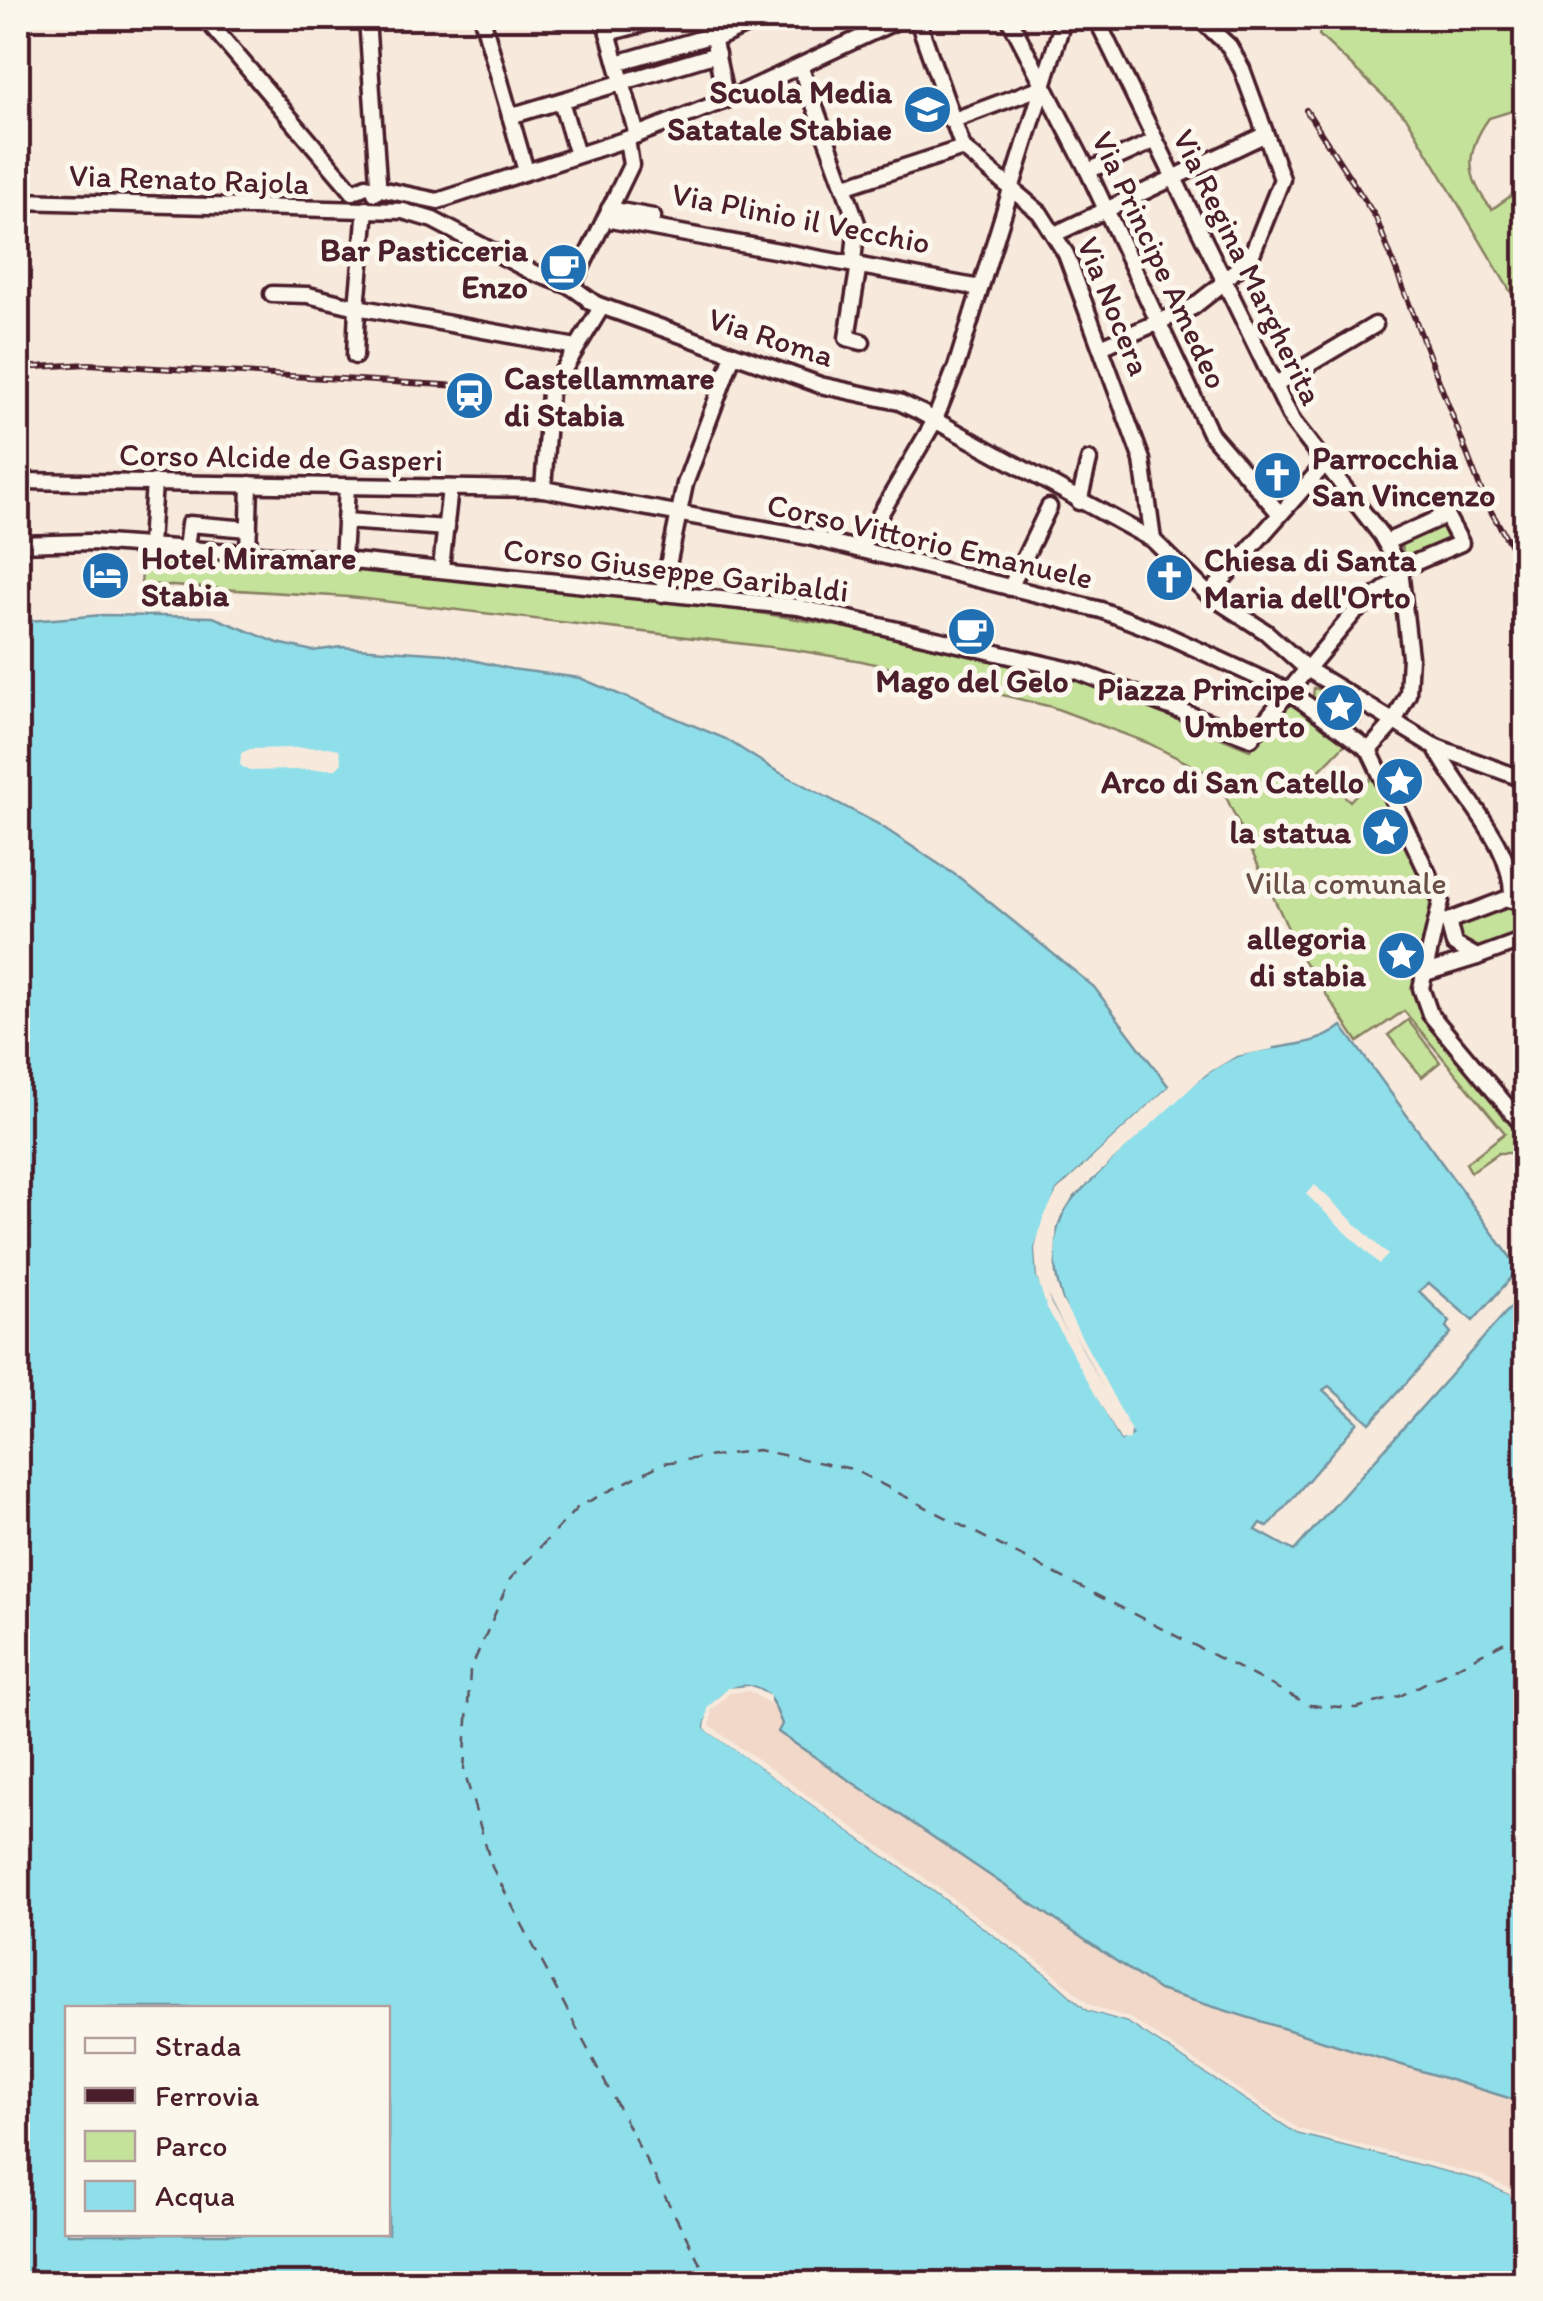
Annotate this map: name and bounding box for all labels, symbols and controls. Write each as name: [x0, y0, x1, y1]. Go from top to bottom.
place label: Scuola Media Satatale Stabiae: [667, 73, 892, 148]
school or university icon: Scuola Media Satatale Stabiae: [901, 84, 953, 136]
street label: Via Regina Margherita: [1165, 123, 1331, 411]
street label: Via Principe Amedeo: [1084, 125, 1236, 395]
street label: Via Renato Rajola: [68, 156, 310, 202]
street label: Via Plinio il Vecchio: [669, 174, 933, 262]
place label: Bar Pasticceria Enzo: [320, 231, 528, 306]
street label: Via Nocera: [1069, 231, 1159, 381]
cafe icon: Bar Pasticceria Enzo: [537, 242, 589, 294]
street label: Via Roma: [703, 299, 839, 375]
place label: Castellammare di Stabia: [504, 359, 715, 434]
station icon: Castellammare di Stabia: [443, 370, 495, 422]
street label: Corso Alcide de Gasperi: [119, 435, 443, 479]
place label: Parrocchia San Vincenzo: [1312, 439, 1496, 514]
church icon: Parrocchia San Vincenzo: [1251, 450, 1303, 502]
street label: Corso Vittorio Emanuele: [763, 485, 1097, 597]
street label: Corso Giuseppe Garibaldi: [501, 530, 851, 610]
place label: Hotel Miramare Stabia: [141, 539, 356, 614]
place label: Chiesa di Santa Maria dell'Orto: [1204, 541, 1417, 616]
hotel icon: Hotel Miramare Stabia: [80, 550, 132, 602]
church icon: Chiesa di Santa Maria dell'Orto: [1143, 552, 1195, 604]
cafe icon: Mago del Gelo: [946, 605, 998, 657]
place label: Mago del Gelo: [875, 662, 1069, 700]
place label: Piazza Principe Umberto: [1097, 670, 1305, 745]
place icon: Piazza Principe Umberto: [1314, 681, 1366, 733]
place icon: Arco di San Catello: [1373, 756, 1425, 808]
place label: Arco di San Catello: [1100, 763, 1364, 801]
place icon: la statua: [1360, 806, 1412, 858]
place label: la statua: [1230, 813, 1351, 851]
park label: Villa comunale: [1245, 864, 1447, 902]
place label: allegoria di stabia: [1247, 919, 1366, 994]
place icon: allegoria di stabia: [1375, 930, 1427, 982]
legend: [65, 2006, 390, 2236]
text: Strada: [155, 2027, 241, 2064]
text: Ferrovia: [155, 2077, 260, 2114]
text: Parco: [155, 2127, 228, 2164]
text: Acqua: [155, 2177, 235, 2214]

